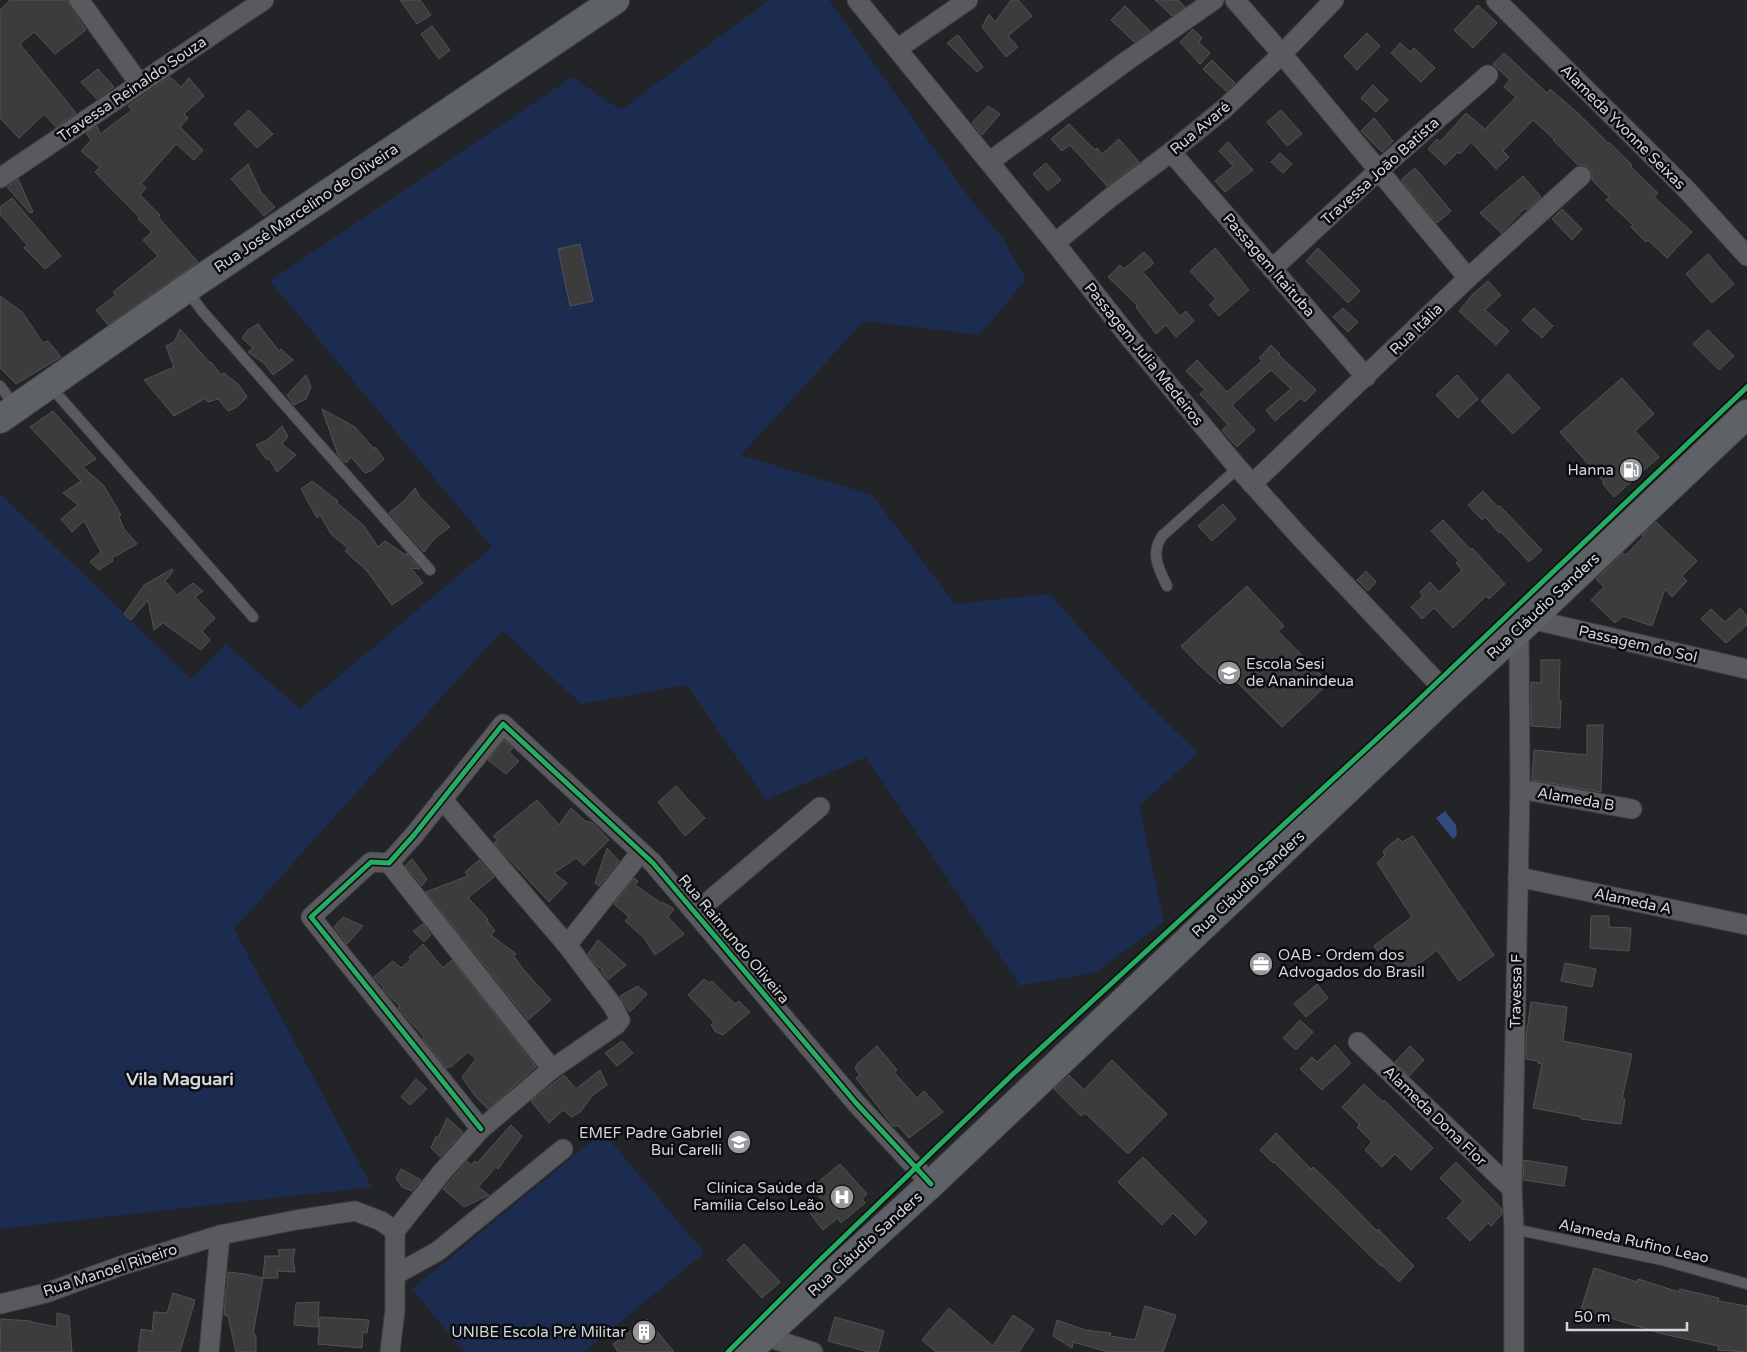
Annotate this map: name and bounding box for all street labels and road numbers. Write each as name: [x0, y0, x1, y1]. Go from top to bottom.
street label: Travessa Reinaldo Souza: [54, 32, 210, 146]
street label: Alameda Yvonne Seixas: [1557, 61, 1689, 193]
street label: Rua Avaré: [1166, 98, 1234, 158]
street label: Travessa João Batista: [1317, 113, 1443, 229]
street label: Rua José Marcelino de Oliveira: [211, 140, 401, 276]
street label: Passagem Itaituba: [1219, 210, 1319, 320]
street label: Passagem Julia Medeiros: [1081, 279, 1207, 429]
street label: Rua Itália: [1386, 299, 1446, 359]
street label: Rua Cláudio Sanders: [1483, 549, 1603, 663]
street label: Passagem do Sol: [1577, 622, 1699, 666]
street label: Alameda B: [1536, 783, 1616, 815]
street label: Rua Cláudio Sanders: [1188, 827, 1308, 941]
street label: Rua Raimundo Oliveira: [675, 871, 793, 1007]
street label: Alameda A: [1593, 884, 1673, 918]
street label: Travessa F: [1506, 954, 1526, 1028]
street label: Alameda Dona Flor: [1380, 1062, 1491, 1170]
street label: Rua Cláudio Sanders: [804, 1188, 926, 1300]
street label: Alameda Rufino Leao: [1557, 1215, 1711, 1267]
street label: Rua Manoel Ribeiro: [41, 1240, 179, 1300]

